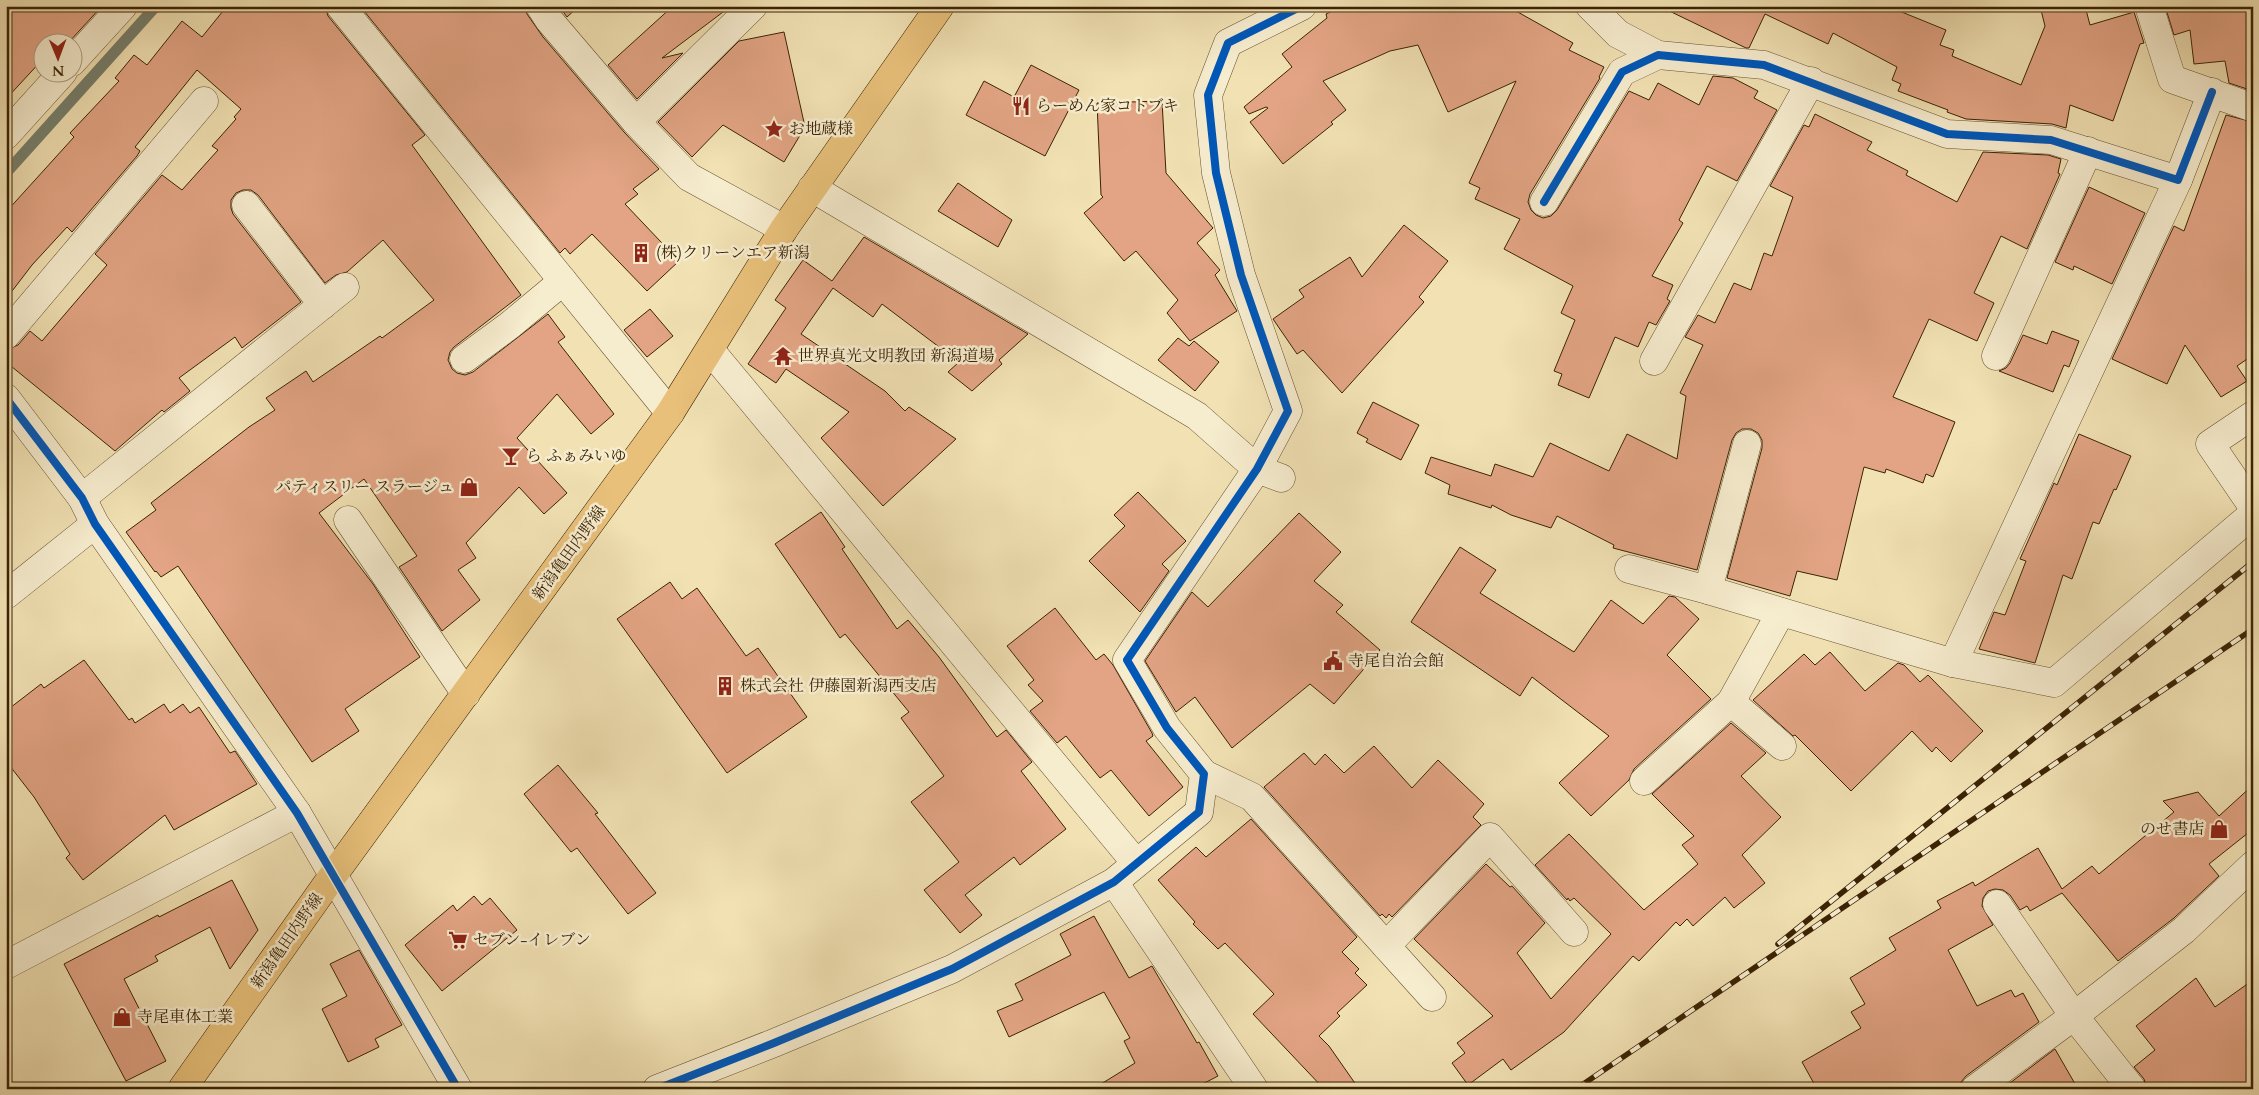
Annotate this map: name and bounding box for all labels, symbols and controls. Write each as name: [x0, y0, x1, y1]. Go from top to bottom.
north arrow: [32, 32, 82, 82]
text: N: [52, 61, 64, 80]
restaurant icon: らーめん家コトブキ: [1010, 95, 1032, 117]
place label: らーめん家コトブキ: [1036, 95, 1179, 117]
place icon: お地蔵様: [763, 118, 785, 140]
place label: お地蔵様: [789, 118, 853, 140]
building icon: (株)クリーンエア新潟: [630, 242, 652, 264]
place label: (株)クリーンエア新潟: [656, 242, 810, 264]
temple icon: 世界真光文明教団 新潟道場: [772, 345, 794, 367]
place label: 世界真光文明教団 新潟道場: [798, 345, 994, 367]
bar icon: ら ふぁみいゆ: [500, 445, 522, 467]
place label: ら ふぁみいゆ: [526, 445, 626, 467]
place label: パティスリー スラージュ: [276, 476, 454, 498]
shop icon: パティスリー スラージュ: [458, 476, 480, 498]
street label: 新潟亀田内野線: [527, 501, 611, 605]
public building icon: 寺尾自治会館: [1322, 650, 1344, 672]
place label: 寺尾自治会館: [1348, 650, 1444, 672]
building icon: 株式会社 伊藤園新潟西支店: [714, 675, 736, 697]
place label: 株式会社 伊藤園新潟西支店: [740, 675, 936, 697]
place label: のせ書店: [2140, 818, 2204, 840]
shop icon: のせ書店: [2208, 818, 2230, 840]
street label: 新潟亀田内野線: [246, 889, 328, 993]
supermarket icon: セブン-イレブン: [447, 929, 469, 951]
place label: セブン-イレブン: [473, 929, 591, 951]
shop icon: 寺尾車体工業: [111, 1006, 133, 1028]
place label: 寺尾車体工業: [137, 1006, 233, 1028]

